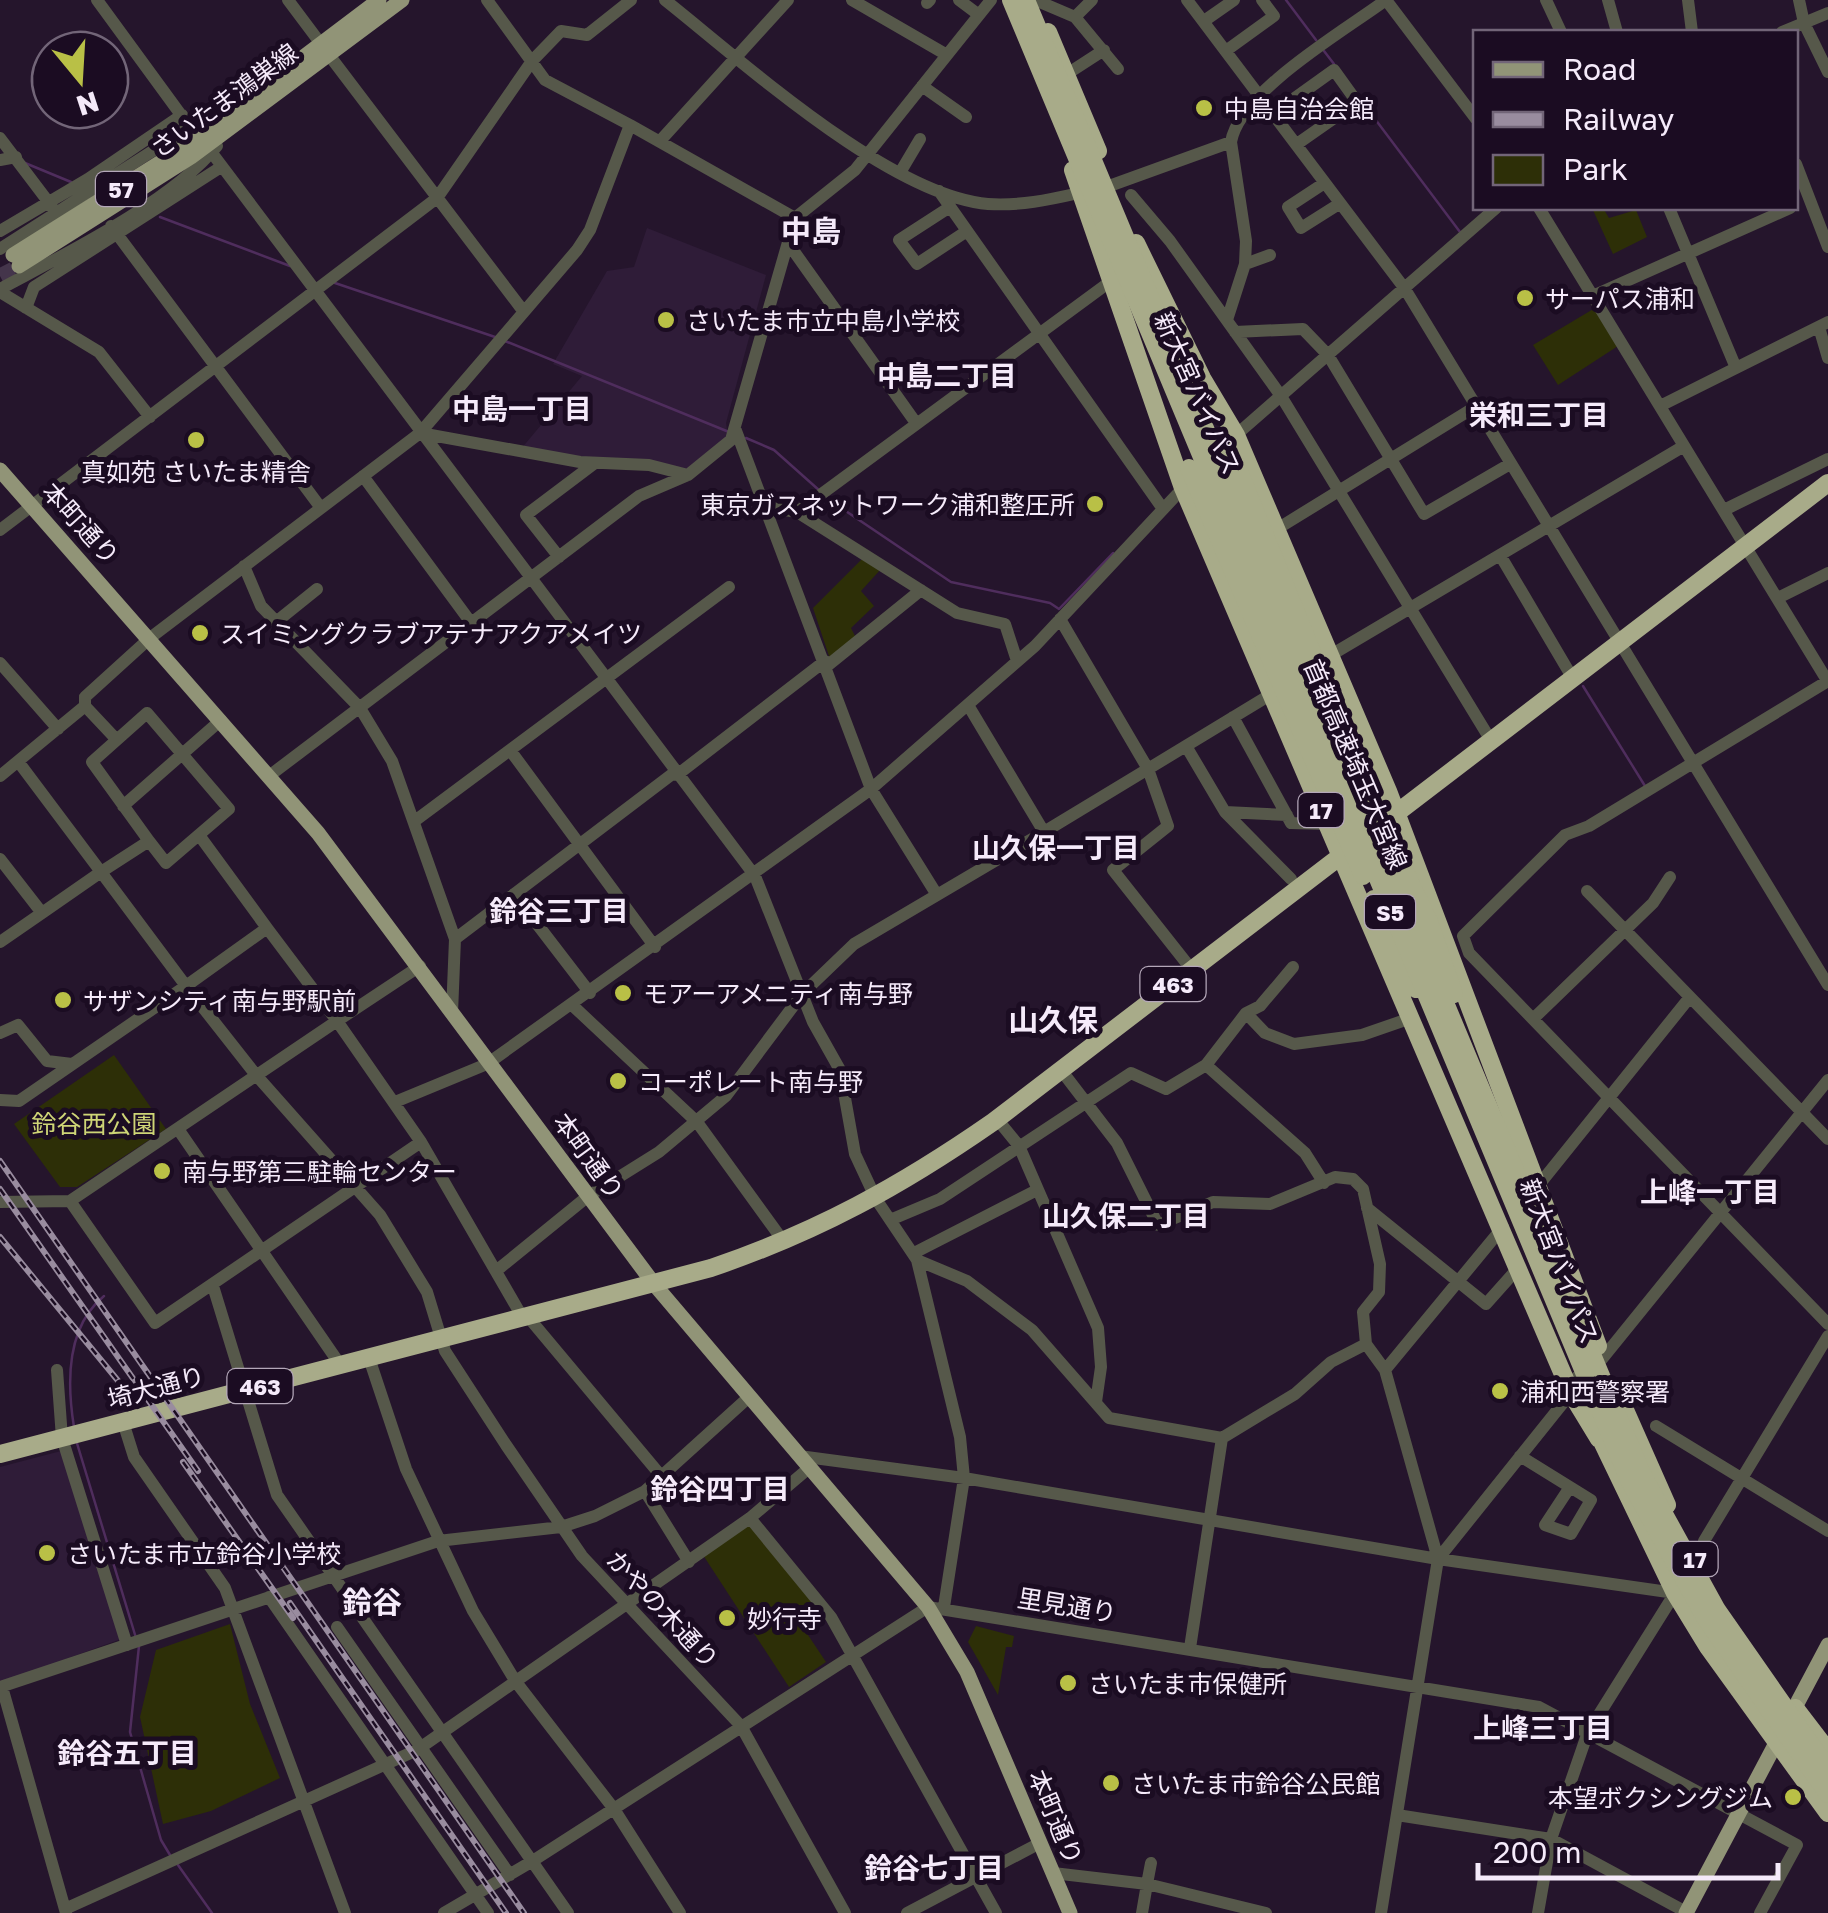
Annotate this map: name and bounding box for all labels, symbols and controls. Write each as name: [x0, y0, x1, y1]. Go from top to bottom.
north arrow: [30, 30, 130, 130]
legend: [1473, 30, 1798, 210]
street label: さいたま鴻巣線: [144, 36, 304, 164]
text: Road: [1563, 51, 1637, 87]
text: N: [73, 85, 103, 123]
place label: 中島自治会館: [1224, 93, 1374, 124]
marker: 中島自治会館: [1193, 97, 1215, 119]
text: Railway: [1563, 101, 1674, 137]
text: Park: [1563, 151, 1628, 187]
road number: 57: [96, 172, 146, 206]
district label: 中島: [781, 213, 841, 249]
place label: サーパス浦和: [1545, 283, 1695, 314]
marker: サーパス浦和: [1514, 287, 1536, 309]
place label: さいたま市立中島小学校: [686, 305, 960, 336]
street label: 新大宮バイパス: [1148, 307, 1248, 479]
marker: さいたま市立中島小学校: [655, 309, 677, 331]
district label: 中島二丁目: [877, 359, 1017, 392]
district label: 中島一丁目: [452, 392, 592, 425]
district label: 栄和三丁目: [1469, 398, 1609, 431]
marker: 真如苑 さいたま精舎: [185, 429, 207, 451]
place label: 真如苑 さいたま精舎: [81, 456, 311, 487]
street label: 本町通り: [36, 475, 126, 571]
place label: 東京ガスネットワーク浦和整圧所: [700, 489, 1075, 520]
marker: 東京ガスネットワーク浦和整圧所: [1084, 493, 1106, 515]
place label: スイミングクラブアテナアクアメイツ: [220, 618, 642, 649]
marker: スイミングクラブアテナアクアメイツ: [189, 622, 211, 644]
street label: 首都高速埼玉大宮線: [1298, 654, 1414, 874]
road number: 17: [1298, 793, 1344, 827]
district label: 山久保一丁目: [972, 831, 1140, 864]
district label: 鈴谷三丁目: [489, 894, 629, 927]
road number: S5: [1365, 895, 1415, 929]
road number: 463: [1140, 967, 1206, 1001]
place label: モアーアメニティ南与野: [643, 978, 913, 1009]
marker: モアーアメニティ南与野: [612, 982, 634, 1004]
place label: サザンシティ南与野駅前: [83, 985, 357, 1016]
marker: サザンシティ南与野駅前: [52, 989, 74, 1011]
district label: 山久保: [1008, 1002, 1098, 1038]
place label: コーポレート南与野: [638, 1066, 863, 1097]
marker: コーポレート南与野: [607, 1070, 629, 1092]
street label: 本町通り: [547, 1106, 631, 1206]
park label: 鈴谷西公園: [31, 1108, 157, 1139]
place label: 南与野第三駐輪センター: [182, 1156, 457, 1187]
marker: 南与野第三駐輪センター: [151, 1160, 173, 1182]
street label: 新大宮バイパス: [1514, 1174, 1606, 1348]
district label: 上峰一丁目: [1640, 1175, 1780, 1208]
district label: 山久保二丁目: [1042, 1199, 1210, 1232]
street label: 埼大通り: [104, 1359, 208, 1415]
road number: 463: [228, 1369, 292, 1403]
place label: 浦和西警察署: [1520, 1376, 1670, 1407]
marker: 浦和西警察署: [1489, 1380, 1511, 1402]
district label: 鈴谷四丁目: [650, 1472, 790, 1505]
place label: さいたま市立鈴谷小学校: [67, 1538, 341, 1569]
marker: さいたま市立鈴谷小学校: [36, 1542, 58, 1564]
road number: 17: [1672, 1542, 1718, 1576]
street label: かやの木通り: [601, 1544, 725, 1674]
street label: 里見通り: [1015, 1582, 1119, 1628]
district label: 鈴谷: [342, 1584, 402, 1620]
place label: 妙行寺: [747, 1603, 822, 1634]
marker: 妙行寺: [716, 1607, 738, 1629]
place label: さいたま市保健所: [1088, 1668, 1287, 1699]
marker: さいたま市保健所: [1057, 1672, 1079, 1694]
district label: 上峰三丁目: [1473, 1711, 1613, 1744]
district label: 鈴谷五丁目: [57, 1736, 197, 1769]
street label: 本町通り: [1022, 1765, 1090, 1869]
place label: さいたま市鈴谷公民館: [1131, 1768, 1380, 1799]
marker: さいたま市鈴谷公民館: [1100, 1772, 1122, 1794]
place label: 本望ボクシングジム: [1548, 1782, 1773, 1813]
marker: 本望ボクシングジム: [1782, 1786, 1804, 1808]
scale bar: [1478, 1818, 1778, 1880]
text: 200 m: [1493, 1834, 1582, 1870]
district label: 鈴谷七丁目: [864, 1851, 1004, 1884]

